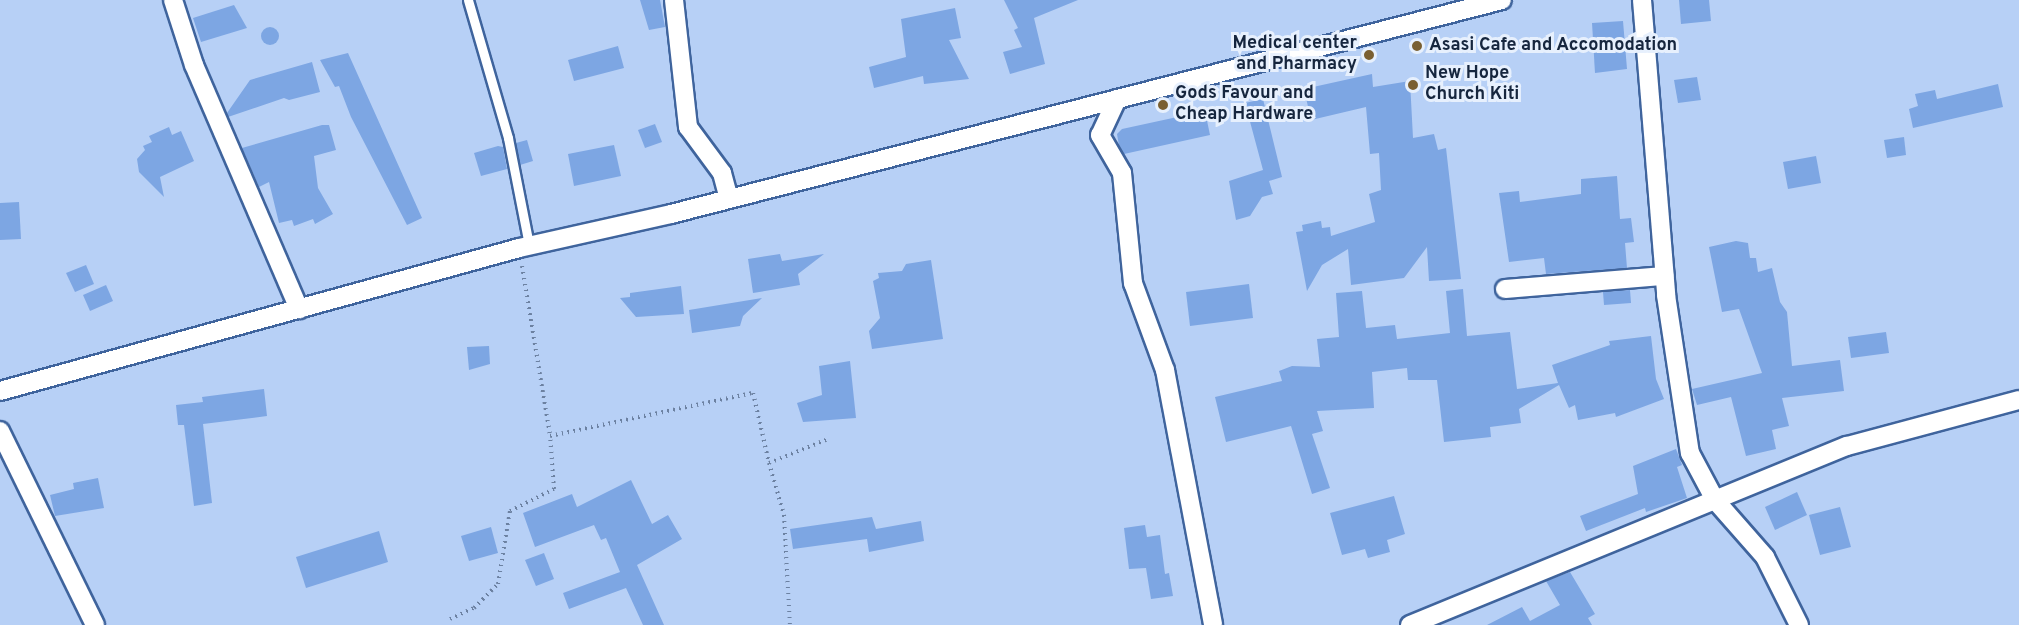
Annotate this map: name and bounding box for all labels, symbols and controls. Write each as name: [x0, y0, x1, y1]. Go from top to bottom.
place label: Medical center and Pharmacy: [1232, 34, 1357, 76]
place label: Asasi Cafe and Accomodation: [1429, 35, 1678, 57]
marker: Asasi Cafe and Accomodation: [1410, 39, 1424, 53]
marker: Medical center and Pharmacy: [1362, 48, 1376, 62]
place label: New Hope Church Kiti: [1425, 64, 1519, 106]
marker: New Hope Church Kiti: [1406, 78, 1420, 92]
place label: Gods Favour and Cheap Hardware: [1175, 84, 1314, 127]
marker: Gods Favour and Cheap Hardware: [1156, 98, 1170, 112]

